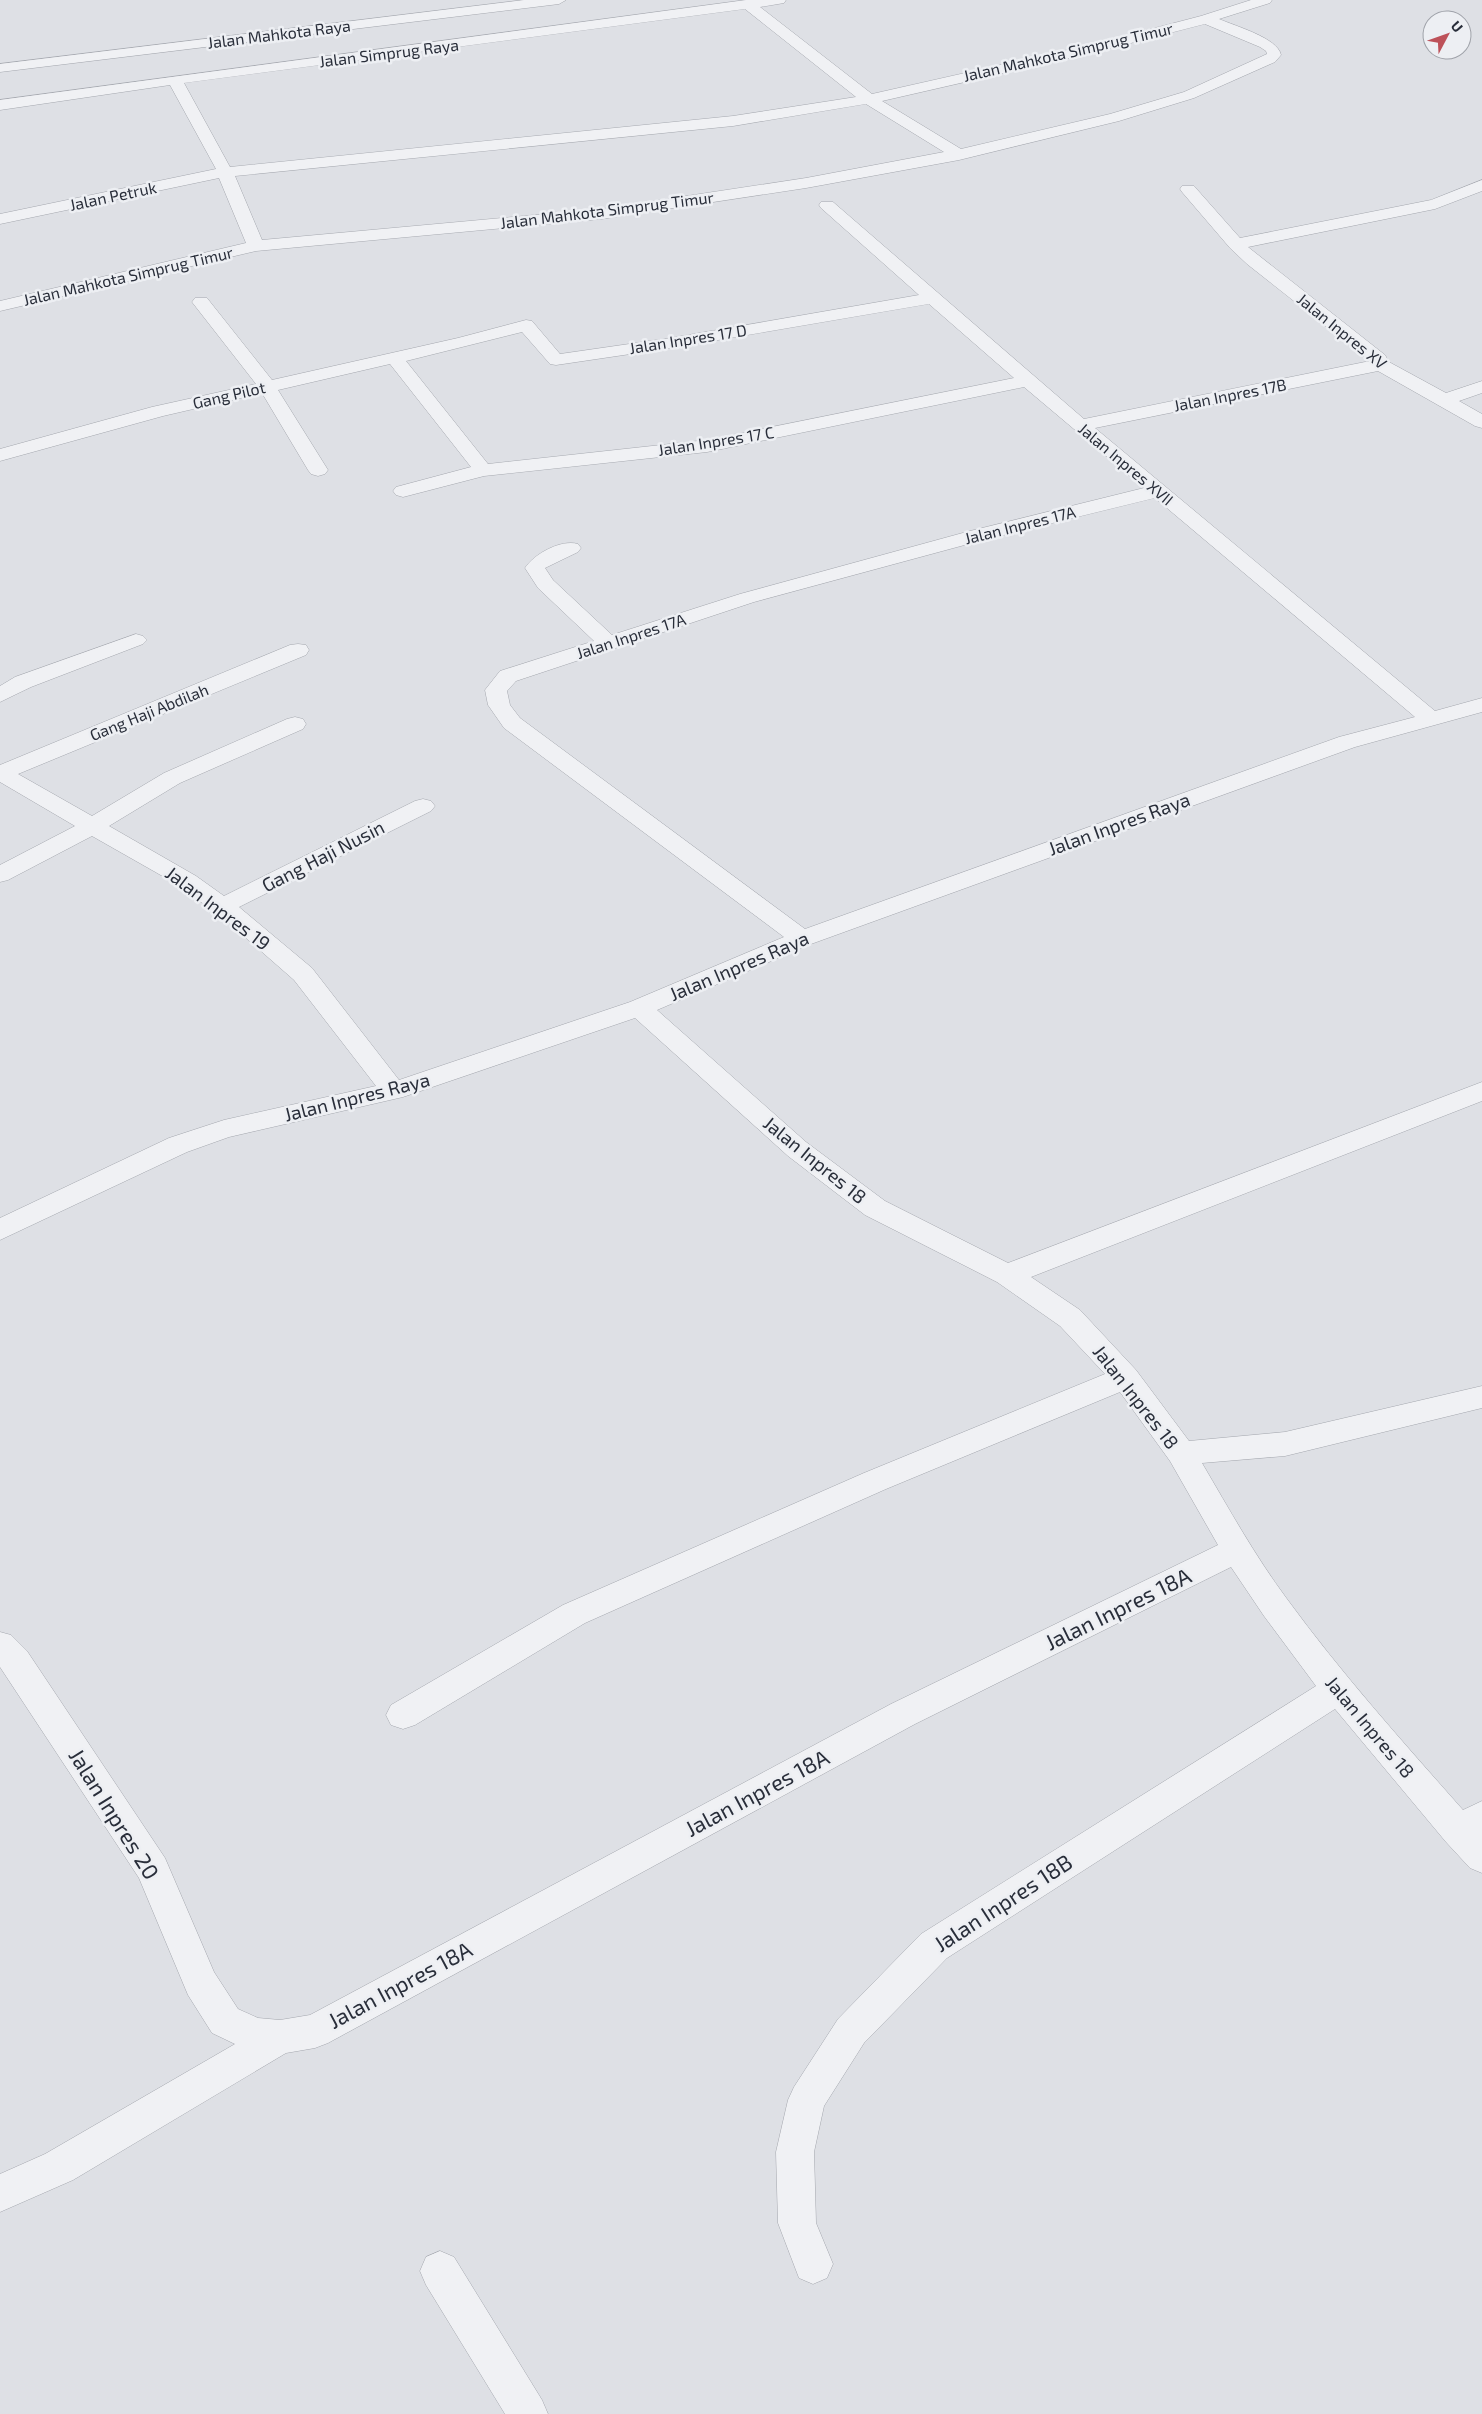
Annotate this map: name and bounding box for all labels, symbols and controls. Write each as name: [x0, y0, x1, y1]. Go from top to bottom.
north arrow: [1422, 10, 1472, 60]
street label: Jalan Mahkota Raya: [206, 15, 352, 52]
text: U: [1448, 17, 1467, 35]
street label: Jalan Mahkota Simprug Timur: [961, 18, 1175, 85]
street label: Jalan Simprug Raya: [318, 34, 460, 71]
street label: Jalan Petruk: [68, 177, 158, 214]
street label: Jalan Mahkota Simprug Timur: [499, 187, 715, 232]
street label: Jalan Mahkota Simprug Timur: [21, 242, 235, 309]
street label: Jalan Inpres XV: [1294, 289, 1391, 373]
street label: Jalan Inpres 17 D: [628, 320, 748, 357]
street label: Jalan Inpres 17B: [1172, 374, 1288, 415]
street label: Gang Pilot: [191, 377, 267, 412]
street label: Jalan Inpres XVII: [1075, 418, 1178, 509]
street label: Jalan Inpres 17 C: [657, 422, 775, 459]
street label: Jalan Inpres 17A: [962, 502, 1077, 548]
street label: Jalan Inpres 17A: [574, 609, 688, 662]
street label: Gang Haji Abdilah: [87, 679, 211, 745]
street label: Jalan Inpres Raya: [1045, 787, 1193, 860]
street label: Gang Haji Nusin: [258, 815, 388, 896]
street label: Jalan Inpres 19: [161, 861, 275, 954]
street label: Jalan Inpres Raya: [666, 926, 812, 1005]
street label: Jalan Inpres Raya: [282, 1067, 432, 1126]
street label: Jalan Inpres 18: [759, 1111, 871, 1208]
street label: Jalan Inpres 18: [1089, 1340, 1184, 1453]
street label: Jalan Inpres 18A: [1040, 1561, 1195, 1655]
street label: Jalan Inpres 18: [1321, 1671, 1420, 1782]
street label: Jalan Inpres 20: [64, 1743, 165, 1884]
street label: Jalan Inpres 18A: [680, 1743, 833, 1841]
street label: Jalan Inpres 18B: [929, 1848, 1076, 1956]
street label: Jalan Inpres 18A: [323, 1935, 476, 2033]

